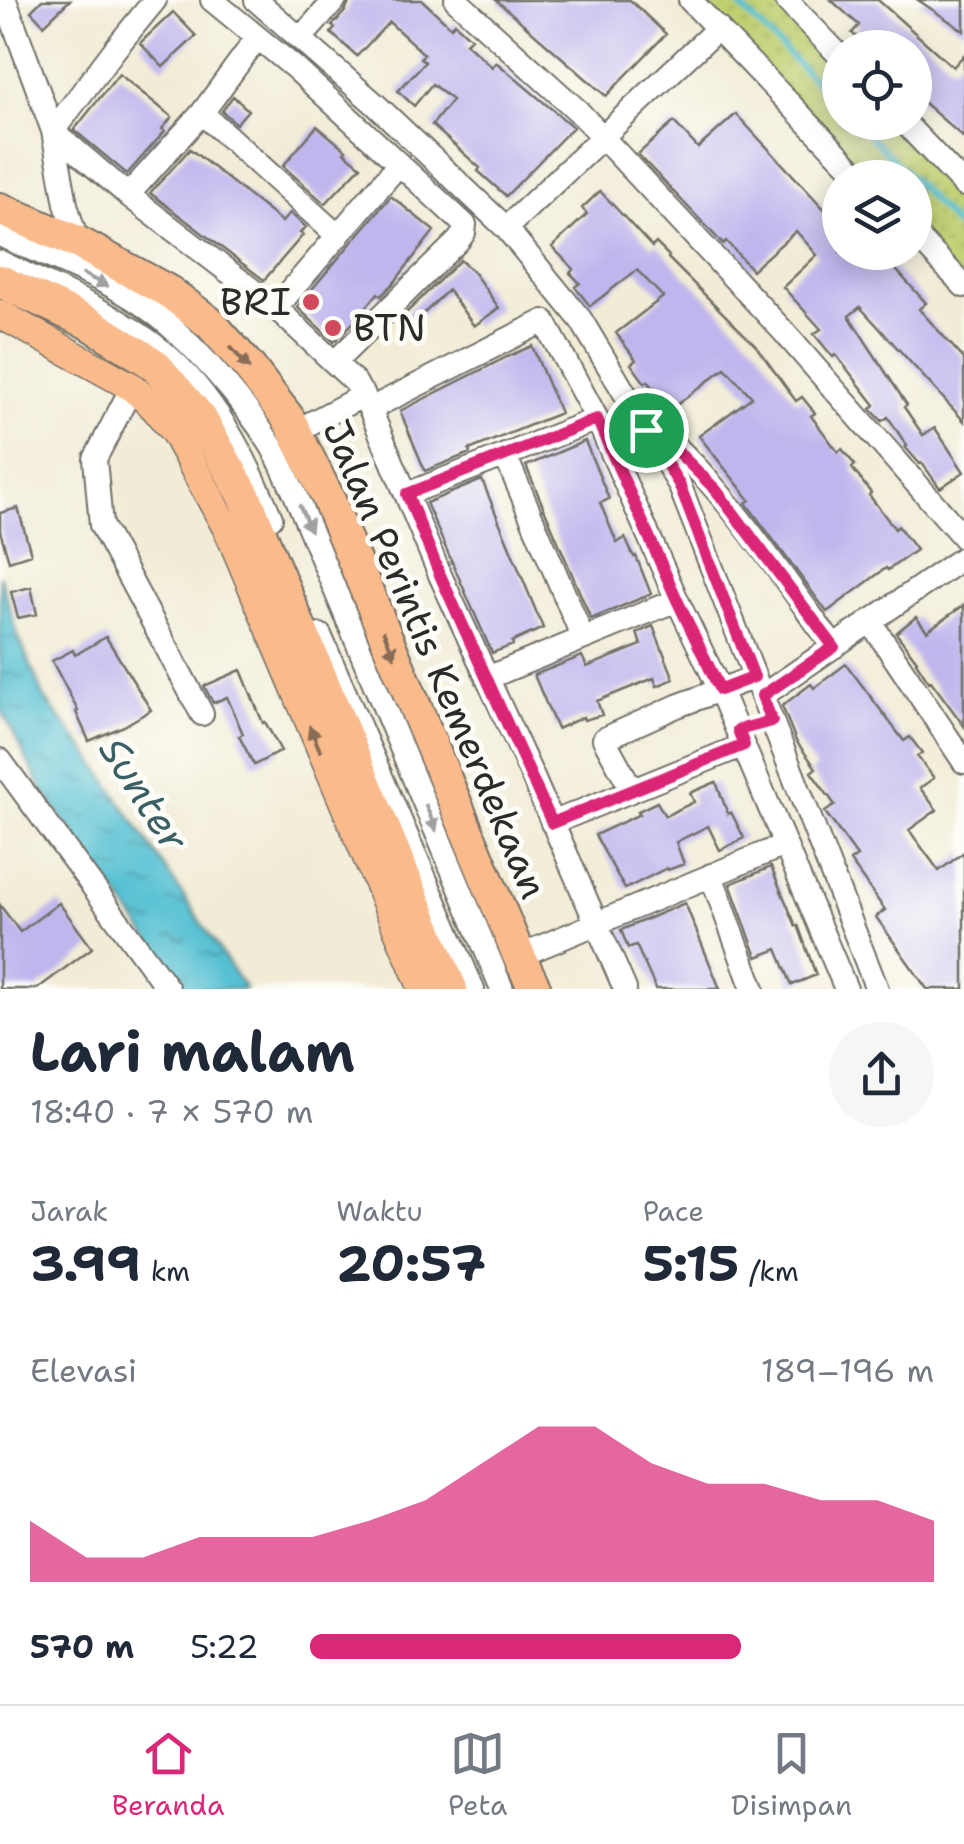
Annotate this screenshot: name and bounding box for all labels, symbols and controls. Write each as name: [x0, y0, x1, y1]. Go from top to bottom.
map controls: [822, 30, 932, 270]
button: locate: [822, 30, 932, 140]
button: layers: [822, 160, 932, 270]
one-way arrow: [81, 271, 110, 288]
place label: BRI: [220, 276, 291, 327]
marker: BRI: [300, 291, 322, 313]
place label: BTN: [353, 302, 426, 353]
marker: BTN: [322, 317, 344, 339]
one-way arrow: [229, 345, 250, 370]
pin: [604, 388, 689, 473]
icon: arrive: [619, 403, 674, 458]
street label: Jalan Perintis Kemerdekaan: [311, 412, 560, 906]
one-way arrow: [297, 503, 313, 533]
one-way arrow: [381, 629, 397, 659]
one-way arrow: [307, 724, 323, 754]
water label: Sunter: [87, 726, 202, 863]
one-way arrow: [423, 803, 439, 833]
text: Lari malam: [30, 1015, 355, 1089]
button: share: [829, 1022, 934, 1127]
text: 18:40 · 7 × 570 m: [30, 1090, 313, 1133]
text: Jarak: [30, 1192, 108, 1230]
text: Waktu: [336, 1192, 423, 1230]
text: Pace: [643, 1192, 704, 1230]
text: 3.99: [30, 1230, 141, 1297]
text: 20:57: [336, 1230, 486, 1297]
text: 5:15: [643, 1230, 739, 1297]
text: km: [141, 1252, 190, 1290]
text: /km: [739, 1252, 799, 1290]
text: Elevasi: [30, 1349, 137, 1392]
text: 189–196 m: [761, 1349, 934, 1392]
text: 570 m: [30, 1625, 134, 1668]
text: 5:22: [190, 1625, 259, 1668]
tab: Beranda: [112, 1726, 224, 1824]
tab: Peta: [448, 1726, 508, 1824]
tab: Disimpan: [731, 1726, 852, 1824]

